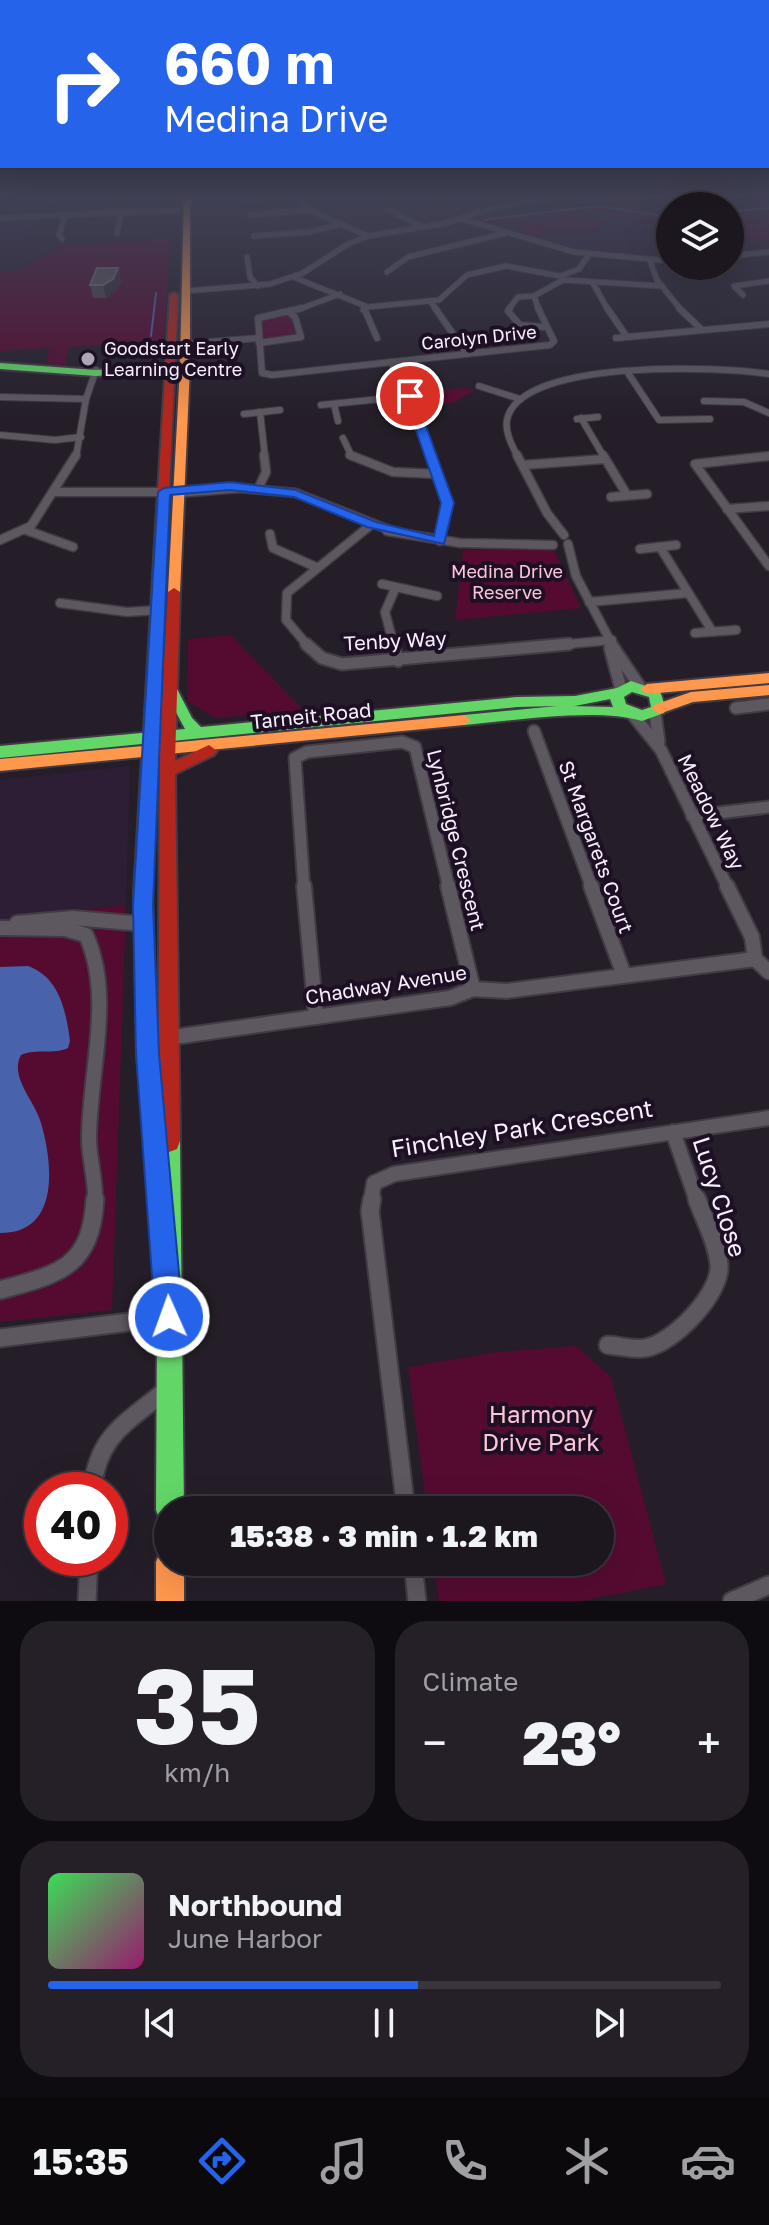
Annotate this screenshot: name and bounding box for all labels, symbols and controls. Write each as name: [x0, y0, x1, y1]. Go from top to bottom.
text: 660 m: [164, 29, 335, 96]
icon: right: [32, 32, 136, 136]
text: Medina Drive: [164, 97, 388, 140]
map controls: [656, 192, 744, 280]
button: layers: [656, 192, 744, 280]
street label: Carolyn Drive: [420, 320, 538, 354]
place label: Goodstart Early Learning Centre: [104, 337, 242, 380]
marker: Goodstart Early Learning Centre: [79, 350, 97, 368]
pin: [376, 362, 444, 430]
icon: arrive: [388, 374, 432, 418]
park label: Medina Drive Reserve: [451, 560, 563, 603]
street label: Tenby Way: [343, 625, 447, 655]
street label: Tarneit Road: [249, 697, 372, 733]
street label: Lynbridge Crescent: [423, 747, 491, 933]
street label: Meadow Way: [674, 750, 750, 873]
street label: St Margarets Court: [555, 757, 639, 936]
street label: Chadway Avenue: [303, 959, 468, 1009]
street label: Finchley Park Crescent: [389, 1092, 655, 1163]
street label: Lucy Close: [687, 1133, 753, 1260]
position arrow: [127, 1275, 211, 1359]
park label: Harmony Drive Park: [482, 1399, 600, 1456]
speed limit sign: 40: [24, 1472, 128, 1576]
text: 15:38 · 3 min · 1.2 km: [230, 1518, 538, 1554]
text: 35: [134, 1642, 261, 1767]
text: Climate: [423, 1666, 518, 1697]
text: 23°: [523, 1706, 621, 1778]
text: −: [423, 1716, 447, 1769]
text: +: [697, 1716, 721, 1769]
text: km/h: [164, 1757, 230, 1788]
text: Northbound: [168, 1887, 342, 1923]
text: June Harbor: [168, 1923, 322, 1954]
icon: previous: [138, 2001, 182, 2045]
icon: pause: [362, 2001, 406, 2045]
icon: next: [587, 2001, 631, 2045]
icon: directions: [194, 2133, 250, 2189]
icon: music: [316, 2133, 372, 2189]
icon: phone: [437, 2133, 493, 2189]
icon: climate: [559, 2133, 615, 2189]
icon: car: [680, 2133, 736, 2189]
text: 15:35: [33, 2140, 129, 2183]

